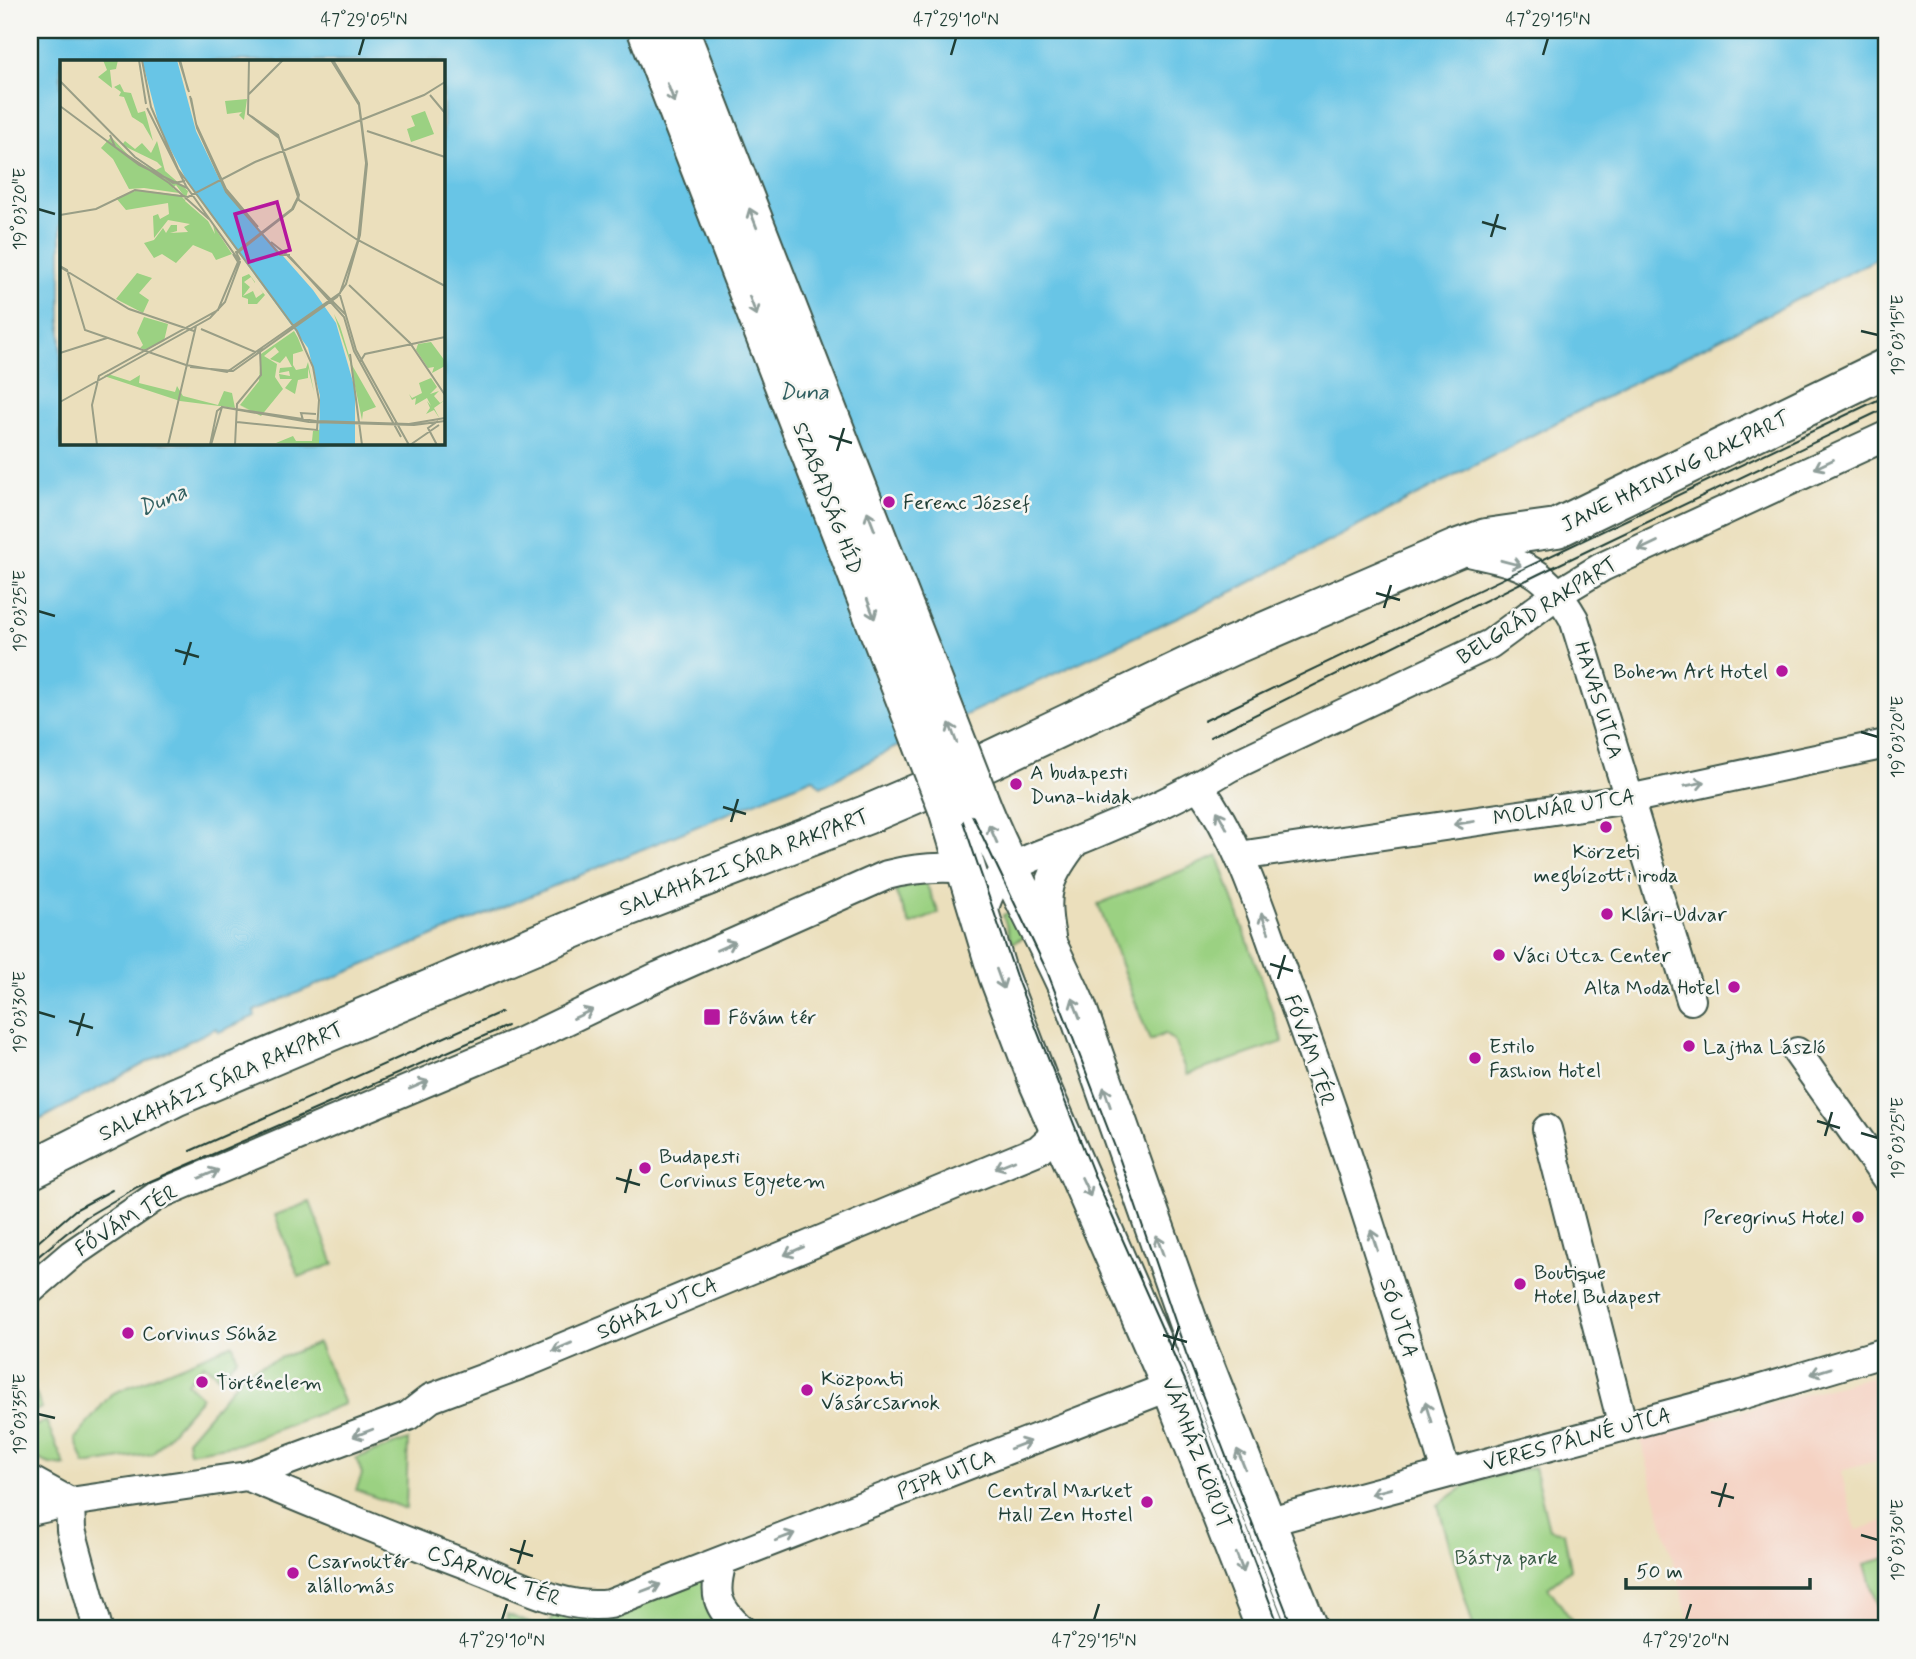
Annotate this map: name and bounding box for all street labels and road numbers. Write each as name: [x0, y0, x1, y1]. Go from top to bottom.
street label: JANE HAINING RAKPART: [1557, 404, 1795, 539]
street label: SZABADSÁG HÍD: [785, 418, 869, 578]
street label: BELGRÁD RAKPART: [1452, 550, 1623, 672]
street label: HAVAS UTCA: [1567, 638, 1629, 762]
street label: MOLNÁR UTCA: [1491, 783, 1637, 833]
street label: SALKAHÁZI SÁRA RAKPART: [616, 802, 873, 923]
street label: FŐVÁM TÉR: [1277, 991, 1341, 1110]
street label: SALKAHÁZI SÁRA RAKPART: [95, 1015, 348, 1149]
street label: FŐVÁM TÉR: [70, 1178, 183, 1263]
street label: SÓHÁZ UTCA: [593, 1271, 722, 1347]
street label: SÓ UTCA: [1372, 1275, 1424, 1362]
street label: VÁMHÁZ KÖRÚT: [1154, 1374, 1238, 1533]
street label: VERES PÁLNÉ UTCA: [1480, 1401, 1674, 1479]
street label: PIPA UTCA: [893, 1443, 1000, 1507]
street label: CSARNOK TÉR: [423, 1539, 564, 1613]

